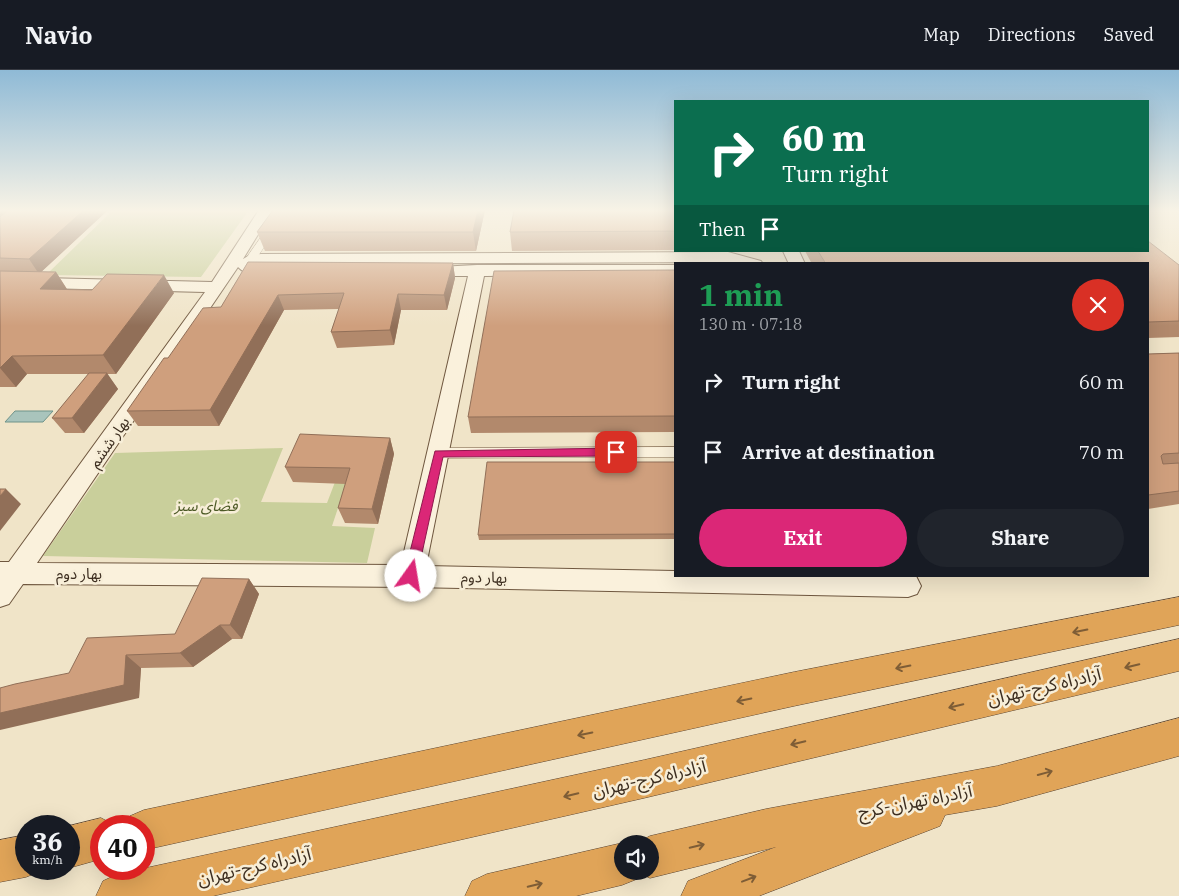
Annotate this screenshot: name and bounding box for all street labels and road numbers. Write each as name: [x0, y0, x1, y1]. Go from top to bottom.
street label: بهار ششم: [85, 413, 135, 472]
street label: بهار دوم: [56, 564, 102, 585]
street label: بهار دوم: [461, 567, 507, 589]
street label: آزادراه کرج-تهران: [985, 662, 1104, 712]
street label: آزادراه کرج-تهران: [590, 754, 709, 804]
street label: آزادراه تهران-کرج: [856, 778, 975, 825]
street label: آزادراه کرج-تهران: [195, 842, 314, 892]

